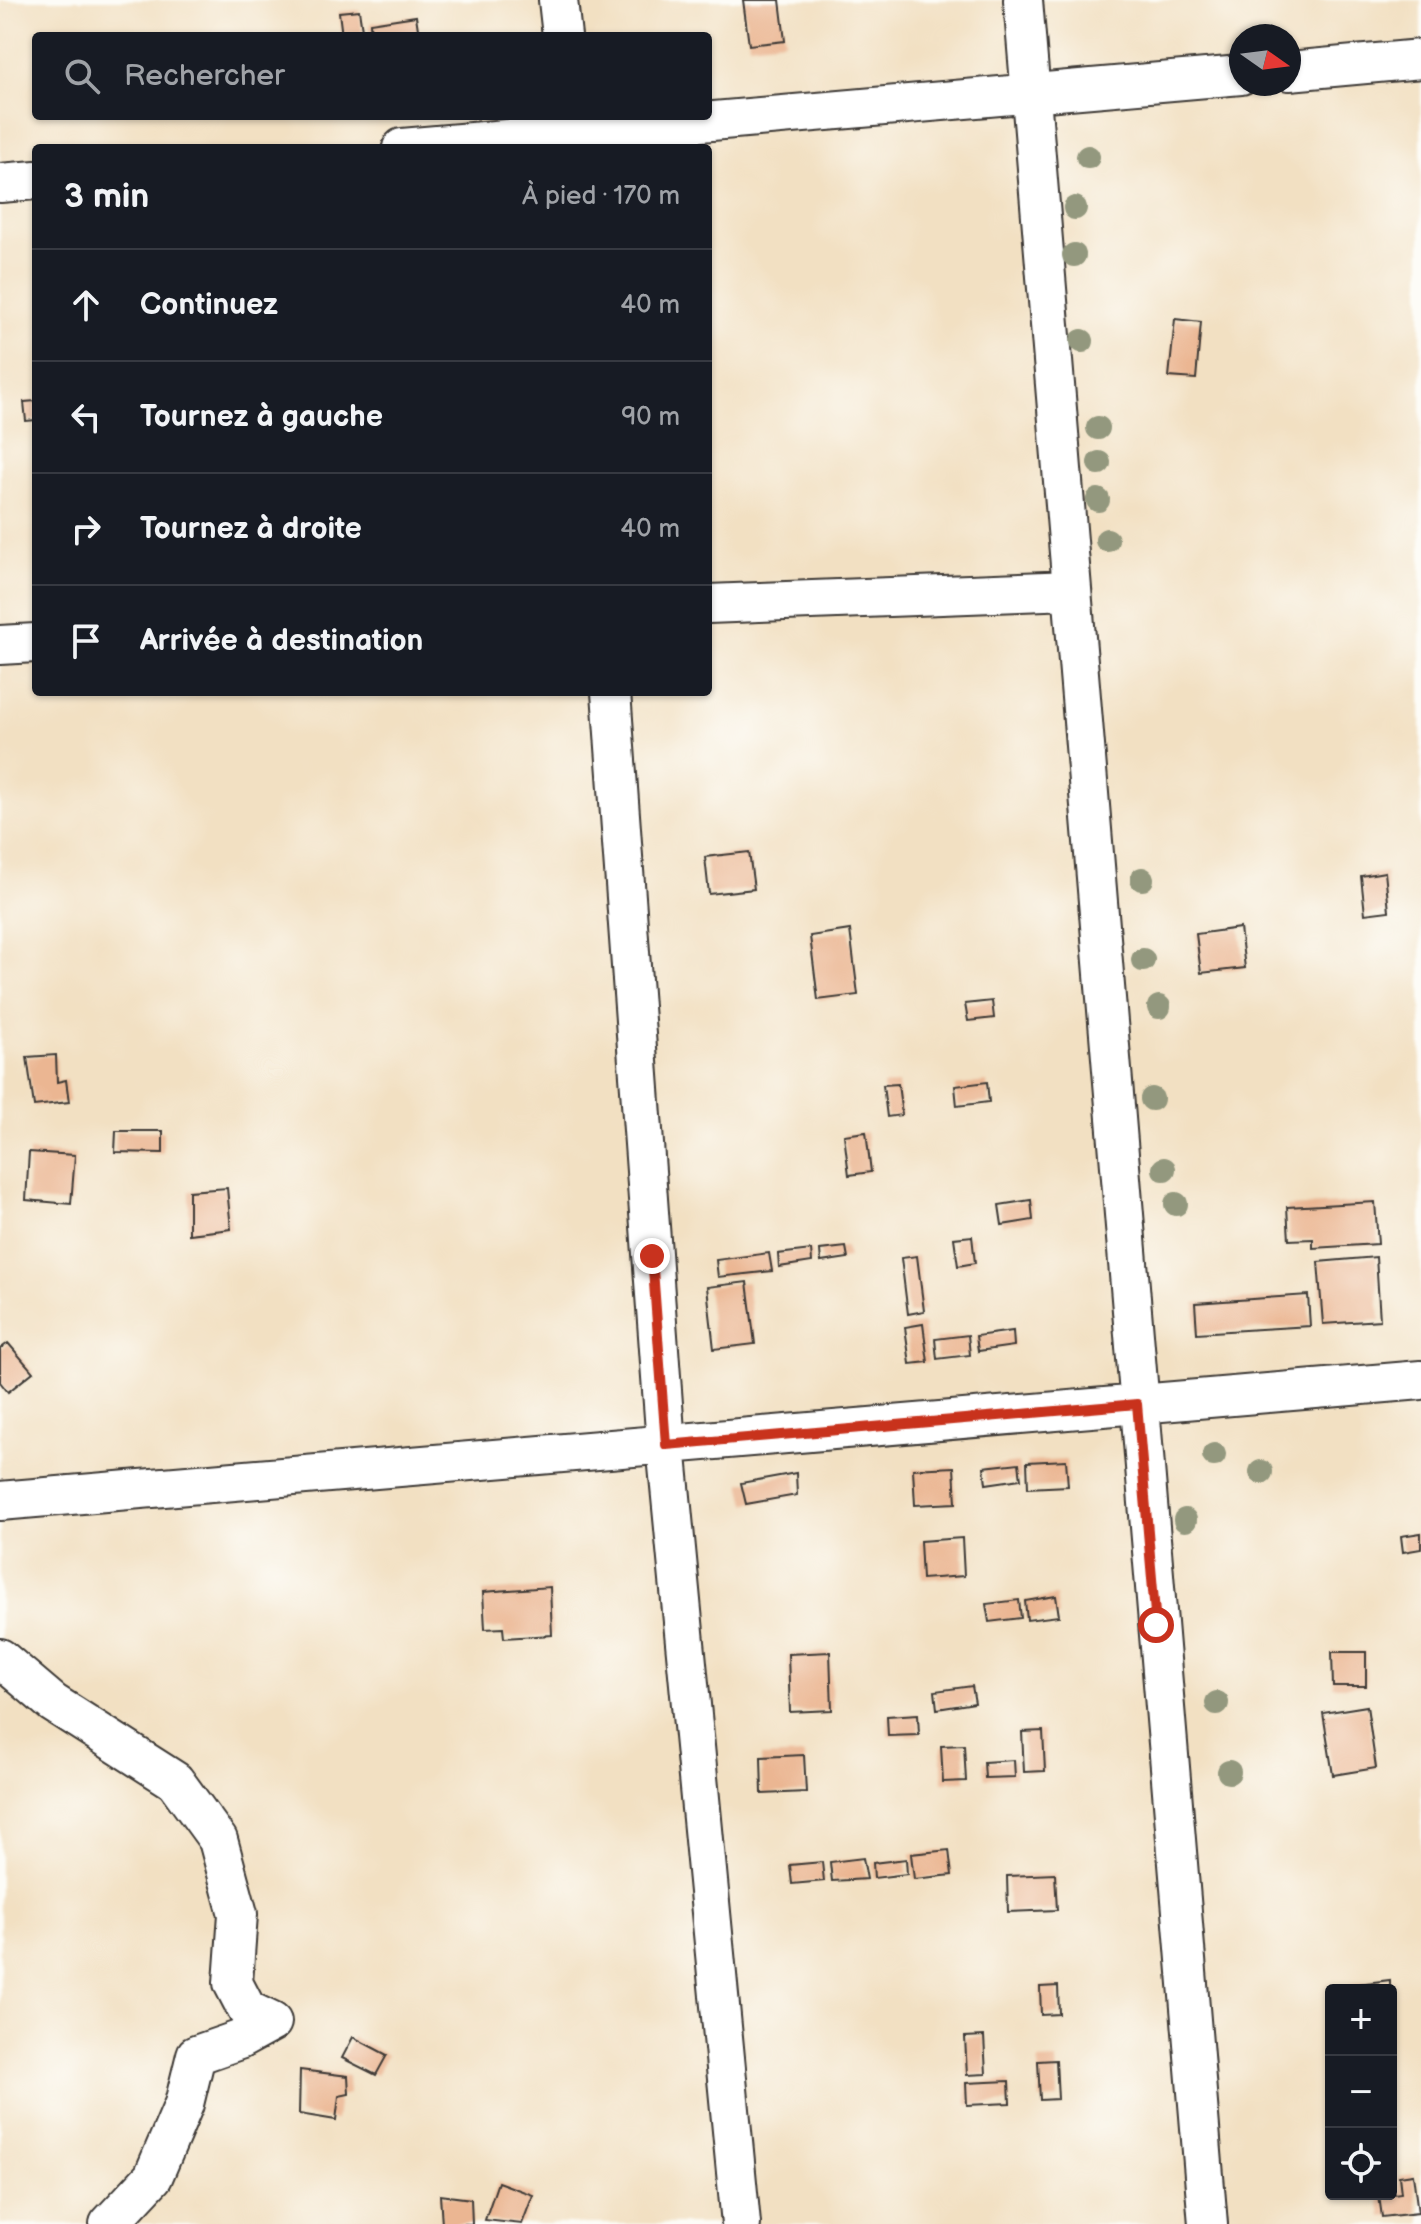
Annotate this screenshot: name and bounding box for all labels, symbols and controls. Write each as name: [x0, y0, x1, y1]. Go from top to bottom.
north arrow: [1229, 24, 1301, 96]
search box: [32, 32, 712, 120]
icon: search: [60, 54, 104, 98]
text: Rechercher: [124, 58, 285, 94]
text: 3 min: [64, 176, 149, 217]
text: À pied · 170 m: [522, 181, 680, 212]
icon: ahead: [64, 283, 108, 327]
text: Continuez: [140, 287, 278, 323]
text: 40 m: [620, 290, 680, 321]
icon: left: [64, 395, 108, 439]
text: Tournez à gauche: [140, 399, 383, 435]
text: 90 m: [621, 402, 680, 433]
icon: right: [64, 507, 108, 551]
text: Tournez à droite: [140, 511, 362, 547]
text: 40 m: [620, 514, 680, 545]
icon: arrive: [64, 619, 108, 663]
text: Arrivée à destination: [140, 623, 423, 659]
route end: [634, 1238, 670, 1274]
route start: [1138, 1607, 1174, 1643]
map controls: [1325, 1984, 1397, 2200]
button: +: [1325, 1984, 1397, 2056]
button: −: [1325, 2056, 1397, 2128]
button: locate: [1325, 2128, 1397, 2200]

